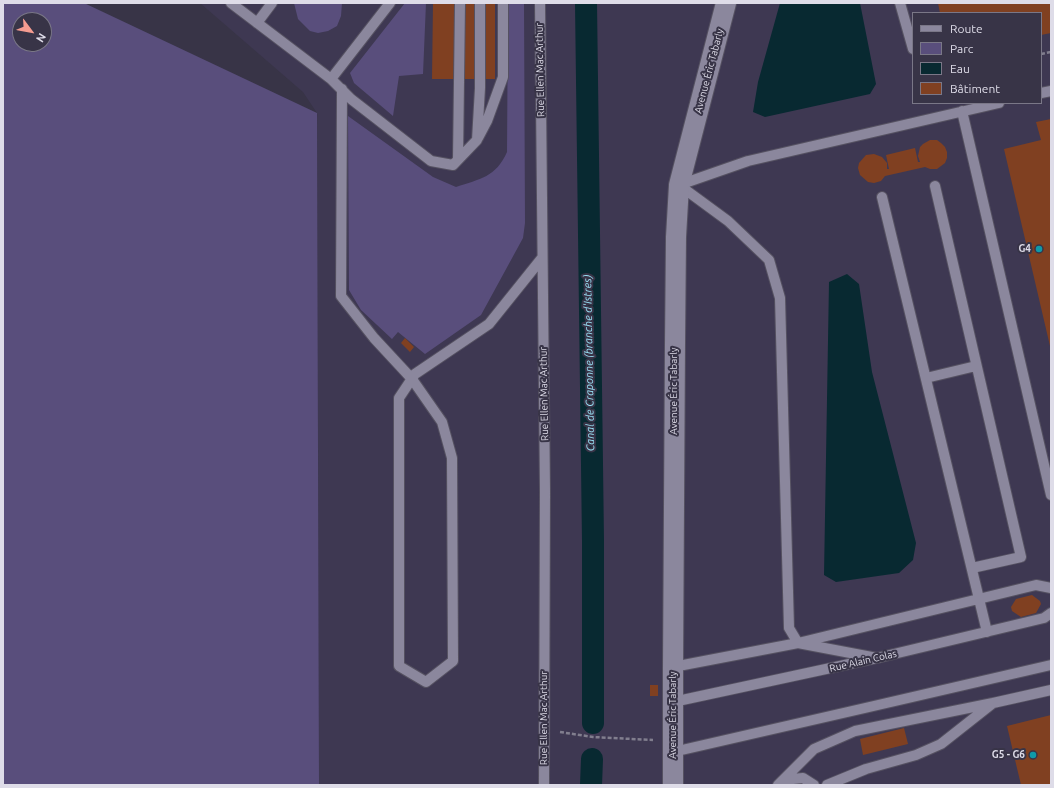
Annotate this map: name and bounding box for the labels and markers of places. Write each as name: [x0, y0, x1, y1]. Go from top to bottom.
place label: G4: [1018, 243, 1031, 255]
marker: G4: [1034, 244, 1044, 254]
place label: G5 - G6: [992, 749, 1025, 761]
marker: G5 - G6: [1028, 750, 1038, 760]

